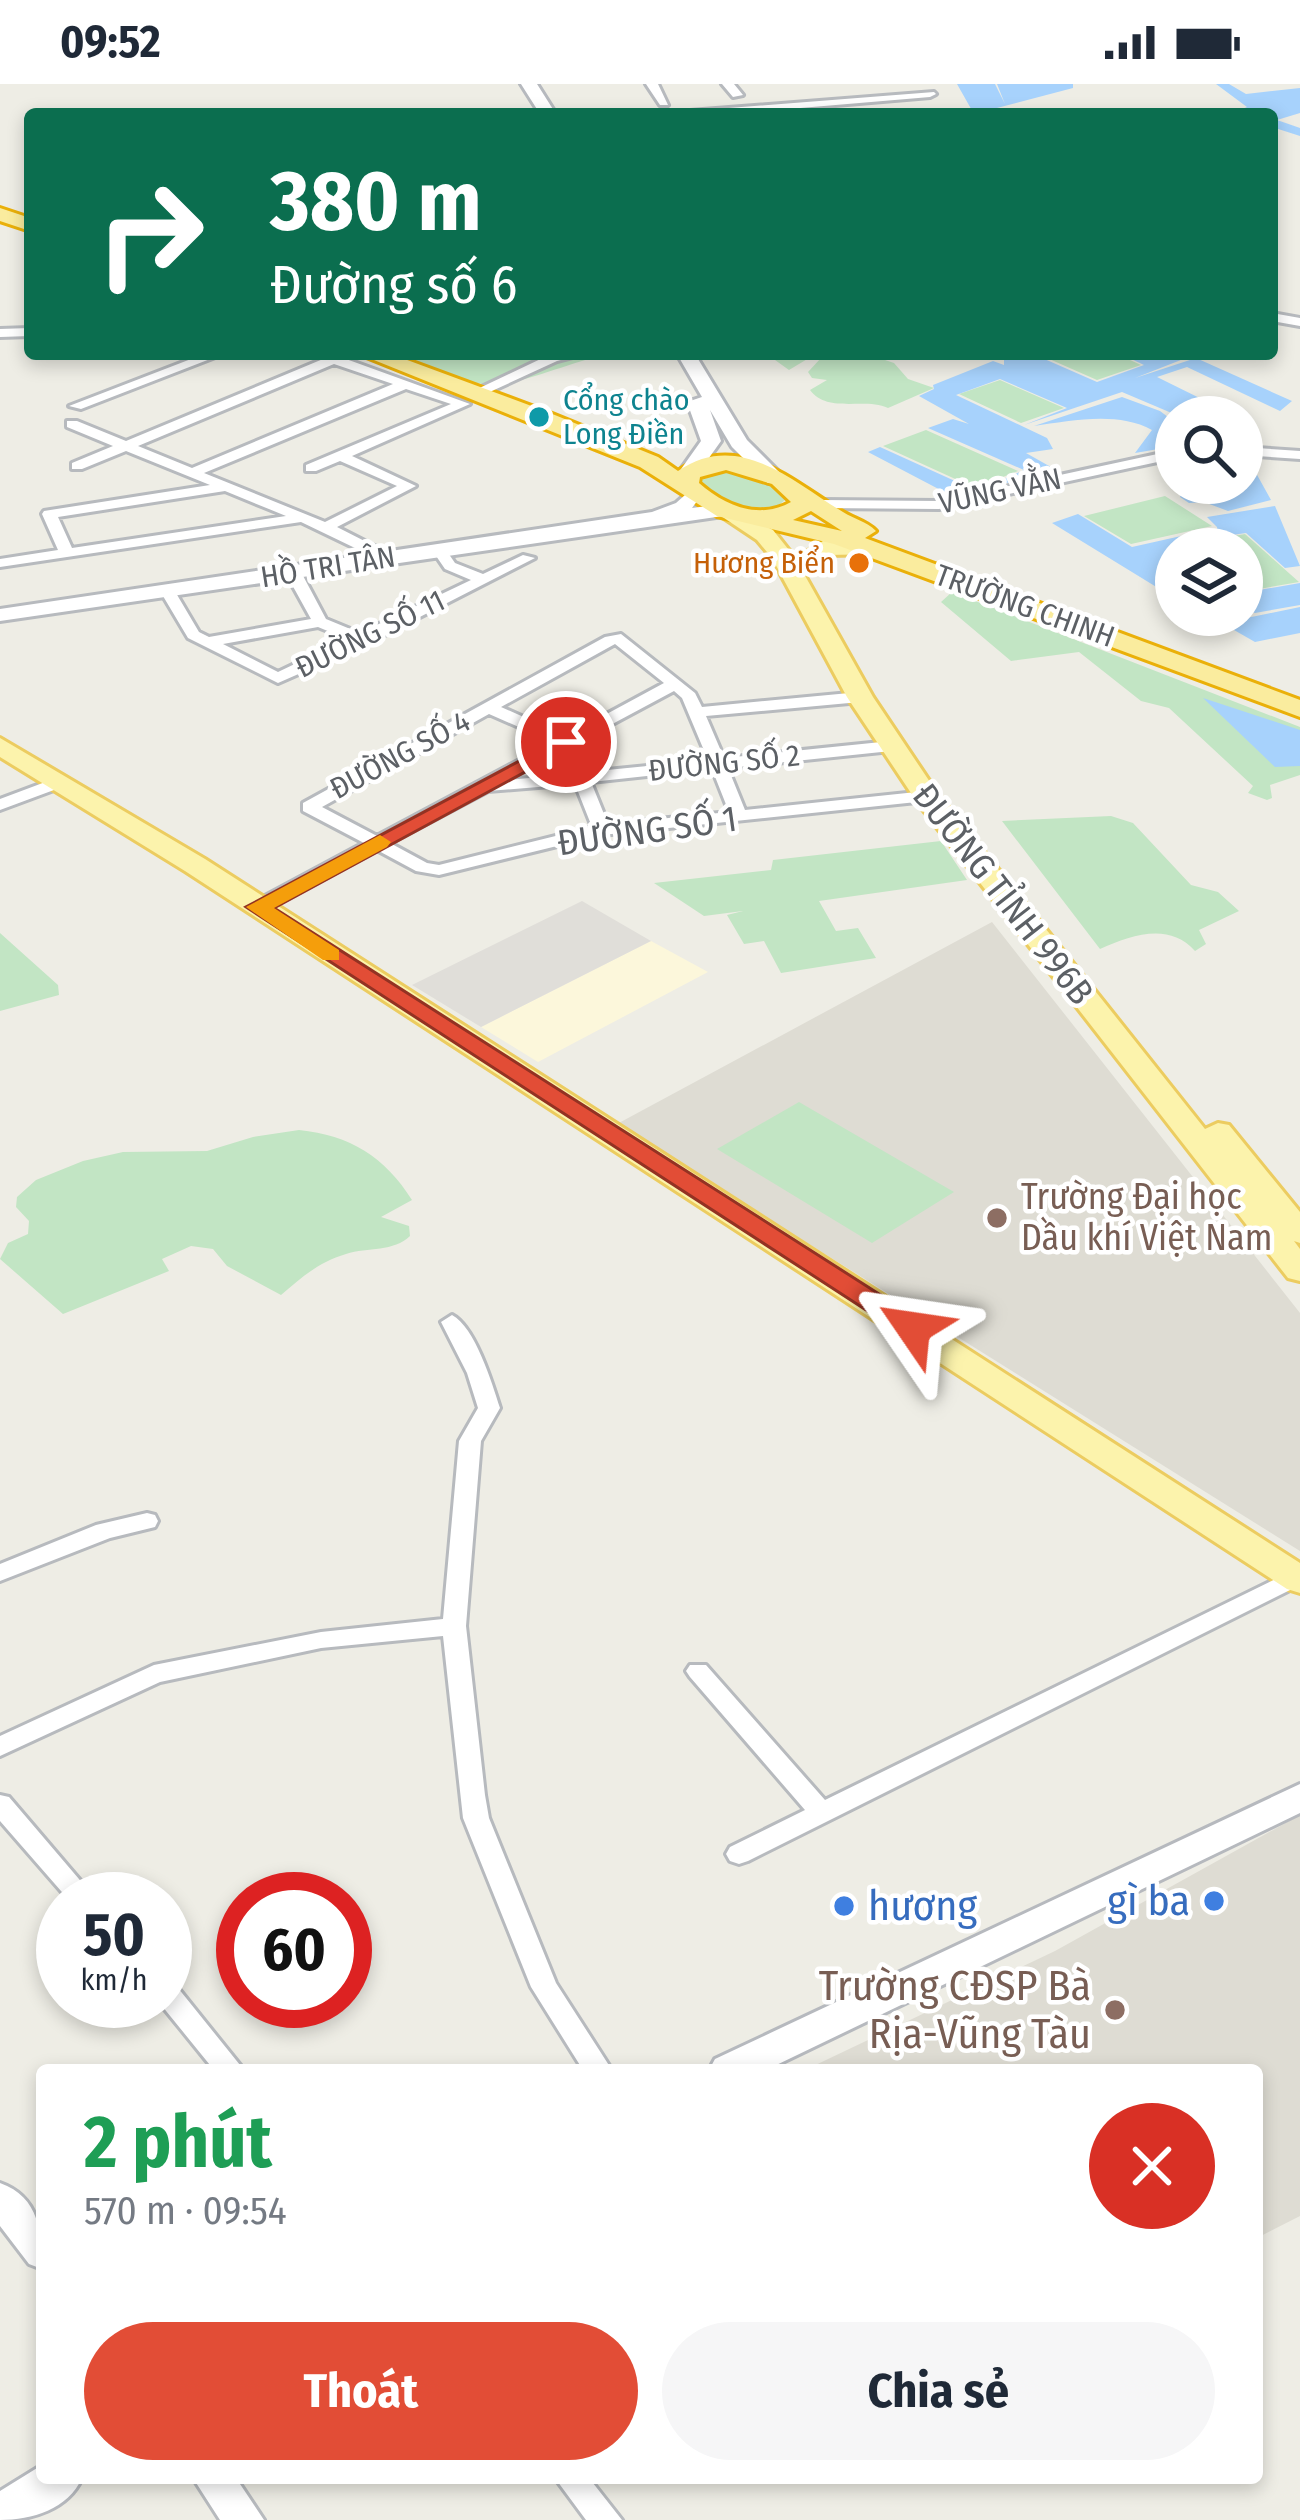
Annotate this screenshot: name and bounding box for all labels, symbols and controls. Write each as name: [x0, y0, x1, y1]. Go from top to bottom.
text: 09:52: [60, 15, 161, 69]
text: 380 m: [270, 151, 482, 252]
icon: right: [72, 156, 228, 312]
text: Đường số 6: [270, 253, 517, 317]
place label: Cổng chào Long Điền: [563, 382, 690, 452]
map controls: [1155, 396, 1263, 636]
button: search: [1155, 396, 1263, 504]
marker: Cổng chào Long Điền: [526, 404, 552, 430]
street label: VŨNG VẰN: [935, 457, 1064, 522]
button: layers: [1155, 528, 1263, 636]
street label: HỒ TRI TÂN: [258, 536, 398, 595]
place label: Hương Biển: [693, 545, 835, 581]
marker: Hương Biển: [846, 550, 872, 576]
street label: TRƯỜNG CHINH: [931, 557, 1119, 655]
street label: ĐƯỜNG SỐ 11: [288, 580, 451, 686]
pin: [515, 691, 617, 793]
street label: ĐƯỜNG SỐ 4: [322, 700, 476, 807]
icon: arrive: [533, 709, 599, 775]
street label: ĐƯỜNG SỐ 2: [646, 734, 801, 789]
street label: ĐƯỜNG TỈNH 996B: [903, 773, 1105, 1013]
street label: ĐƯỜNG SỐ 1: [554, 792, 739, 865]
place label: Trường Đại học Dầu khí Việt Nam: [1021, 1175, 1272, 1260]
marker: Trường Đại học Dầu khí Việt Nam: [984, 1205, 1010, 1231]
position arrow: [850, 1265, 976, 1391]
speed limit sign: 60: [216, 1872, 372, 2028]
place label: gì ba: [1107, 1876, 1190, 1926]
place label: hương: [868, 1881, 977, 1931]
marker: gì ba: [1201, 1888, 1227, 1914]
marker: hương: [831, 1893, 857, 1919]
text: 50: [83, 1899, 145, 1971]
place label: Trường CĐSP Bà Rịa-Vũng Tàu: [819, 1961, 1091, 2059]
text: km/h: [81, 1962, 147, 1998]
marker: Trường CĐSP Bà Rịa-Vũng Tàu: [1102, 1997, 1128, 2023]
text: 2 phút: [84, 2100, 272, 2186]
button: close: [1089, 2103, 1215, 2229]
text: 570 m · 09:54: [84, 2188, 287, 2234]
button: Thoát: [84, 2322, 638, 2460]
button: Chia sẻ: [662, 2322, 1215, 2460]

